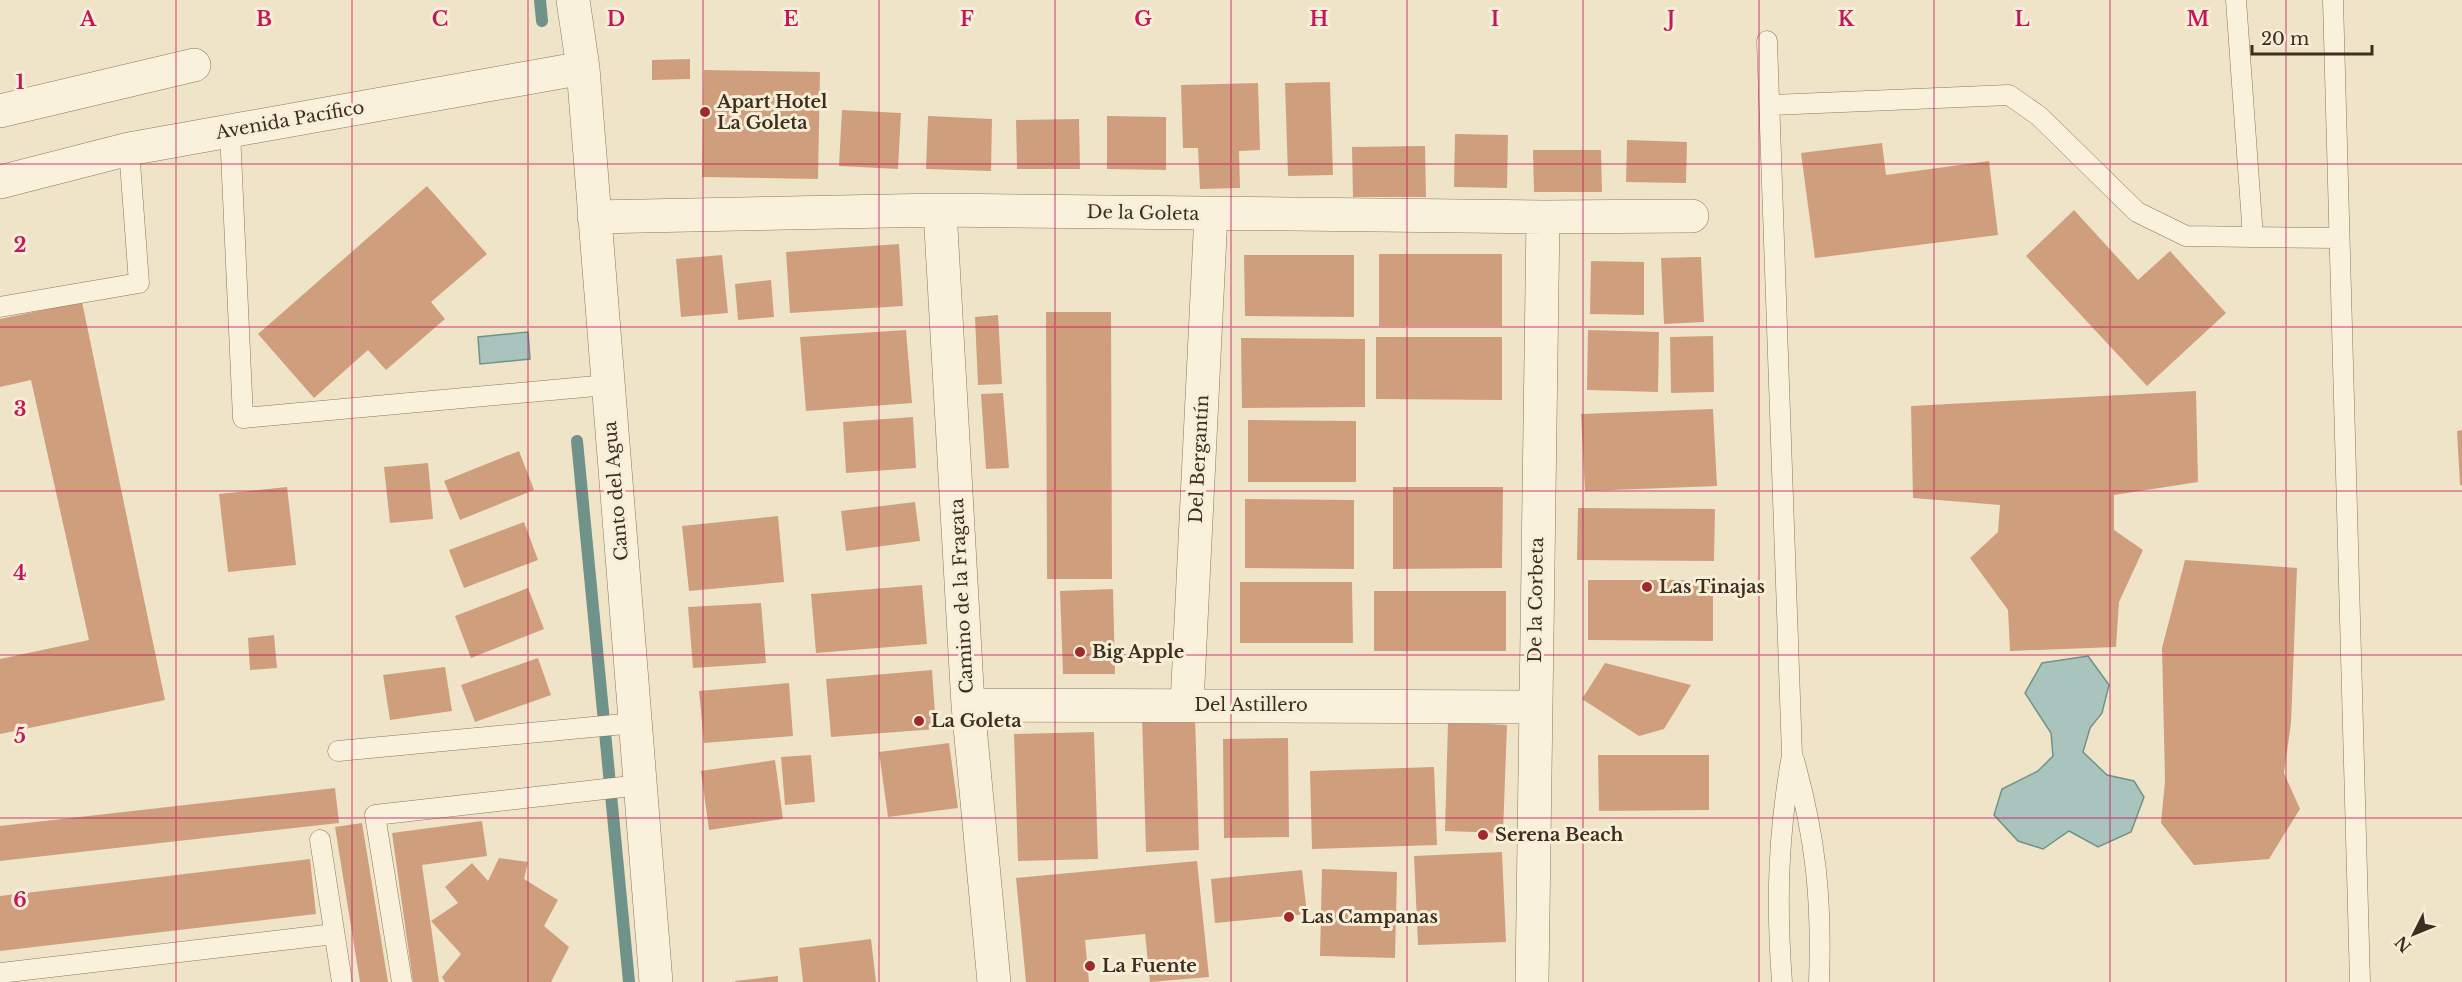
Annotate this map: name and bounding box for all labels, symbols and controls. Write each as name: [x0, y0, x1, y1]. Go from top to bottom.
text: A: [79, 7, 97, 31]
text: B: [256, 7, 272, 31]
text: C: [432, 7, 448, 31]
text: D: [607, 7, 625, 31]
text: E: [783, 7, 799, 31]
text: F: [960, 7, 974, 31]
text: G: [1134, 7, 1152, 31]
text: H: [1310, 7, 1329, 31]
text: I: [1491, 7, 1499, 31]
text: J: [1663, 7, 1675, 31]
text: K: [1838, 7, 1855, 31]
text: L: [2014, 7, 2030, 31]
text: M: [2187, 7, 2210, 31]
scale bar: [2252, 18, 2372, 56]
text: 20 m: [2261, 28, 2309, 50]
text: 1: [16, 70, 25, 94]
place label: Apart Hotel La Goleta: [716, 91, 828, 134]
street label: Avenida Pacífico: [213, 96, 366, 144]
marker: Apart Hotel La Goleta: [698, 105, 712, 119]
street label: De la Goleta: [1087, 201, 1199, 225]
text: 2: [13, 233, 27, 257]
street label: Del Bergantín: [1185, 394, 1213, 524]
text: 3: [14, 397, 26, 421]
street label: Canto del Agua: [599, 420, 633, 562]
street label: Camino de la Fragata: [946, 498, 978, 694]
street label: De la Corbeta: [1524, 537, 1548, 663]
text: 4: [13, 561, 27, 585]
place label: Las Tinajas: [1659, 576, 1765, 598]
marker: Las Tinajas: [1640, 580, 1654, 594]
place label: Big Apple: [1092, 641, 1184, 663]
marker: Big Apple: [1073, 645, 1087, 659]
street label: Del Astillero: [1194, 694, 1308, 716]
place label: La Goleta: [931, 710, 1022, 732]
marker: La Goleta: [912, 714, 926, 728]
text: 5: [14, 724, 26, 748]
place label: Serena Beach: [1495, 824, 1623, 846]
marker: Serena Beach: [1476, 828, 1490, 842]
text: 6: [13, 888, 27, 912]
north arrow: [2384, 904, 2444, 964]
place label: Las Campanas: [1301, 906, 1438, 928]
marker: Las Campanas: [1282, 910, 1296, 924]
text: N: [2391, 932, 2415, 957]
place label: La Fuente: [1102, 955, 1197, 977]
marker: La Fuente: [1083, 959, 1097, 973]

